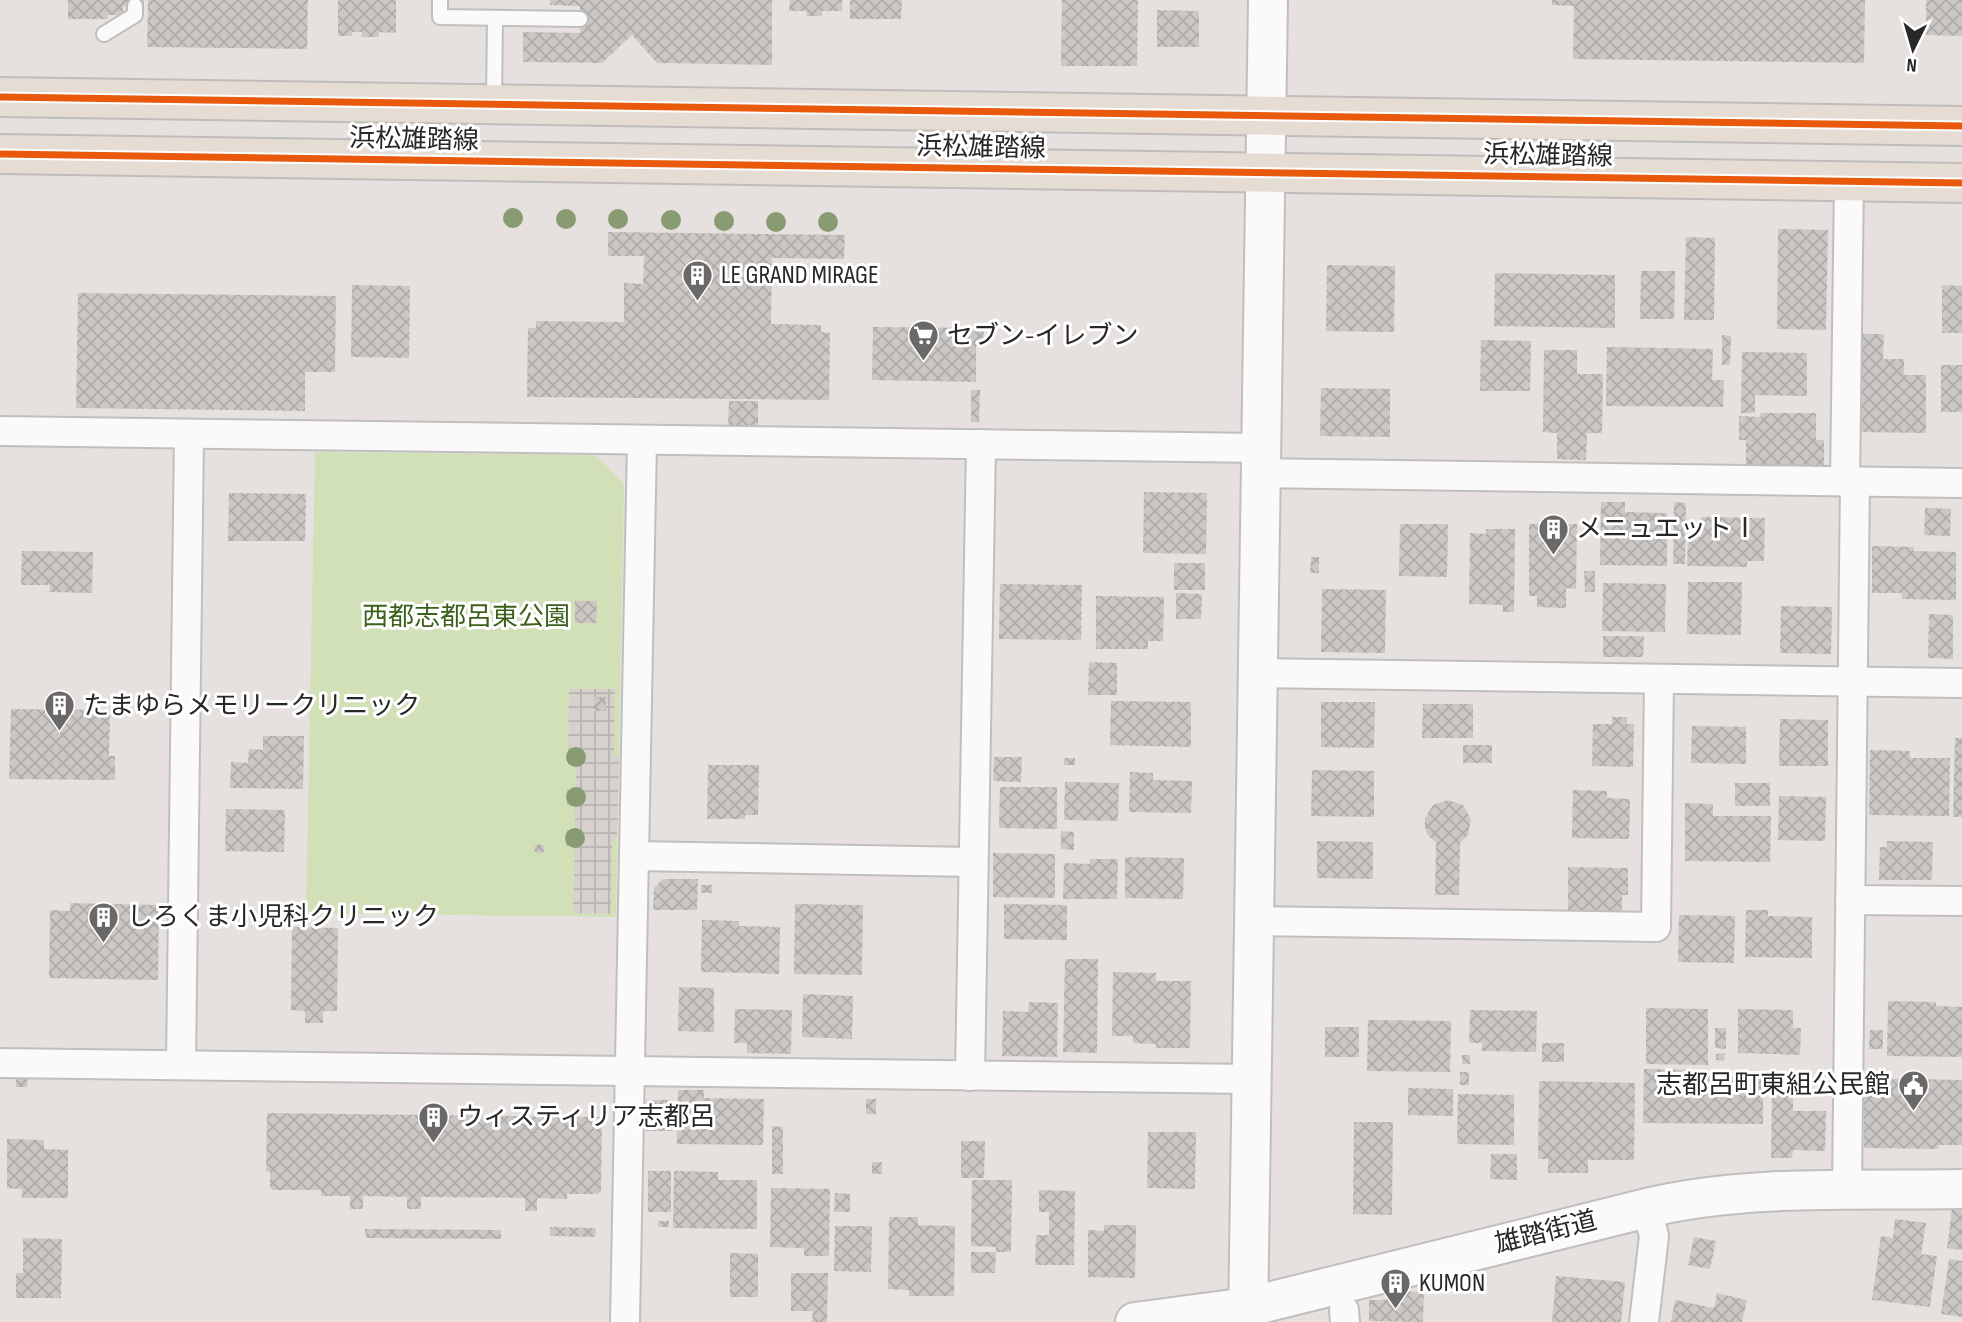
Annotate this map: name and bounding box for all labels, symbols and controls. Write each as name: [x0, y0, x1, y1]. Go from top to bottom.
north arrow: [1878, 14, 1948, 84]
text: N: [1906, 53, 1918, 76]
street label: 浜松雄踏線: [349, 123, 479, 157]
street label: 浜松雄踏線: [916, 131, 1046, 165]
street label: 浜松雄踏線: [1483, 139, 1613, 173]
building icon: LE GRAND MIRAGE: [681, 258, 715, 302]
place label: LE GRAND MIRAGE: [721, 260, 879, 291]
supermarket icon: セブン-イレブン: [907, 319, 941, 363]
place label: セブン-イレブン: [947, 321, 1139, 352]
building icon: メニュエットⅠ: [1536, 512, 1570, 556]
place label: メニュエットⅠ: [1576, 514, 1758, 545]
park label: 西都志都呂東公園: [362, 602, 570, 633]
building icon: たまゆらメモリークリニック: [43, 689, 77, 733]
place label: たまゆらメモリークリニック: [83, 691, 420, 722]
building icon: しろくま小児科クリニック: [87, 900, 121, 944]
place label: しろくま小児科クリニック: [127, 902, 439, 933]
public building icon: 志都呂町東組公民館: [1896, 1068, 1930, 1112]
place label: 志都呂町東組公民館: [1656, 1070, 1890, 1101]
building icon: ウィスティリア志都呂: [417, 1100, 451, 1144]
place label: ウィスティリア志都呂: [457, 1102, 715, 1133]
street label: 雄踏街道: [1492, 1205, 1600, 1261]
building icon: KUMON: [1379, 1266, 1413, 1310]
place label: KUMON: [1419, 1268, 1485, 1299]

